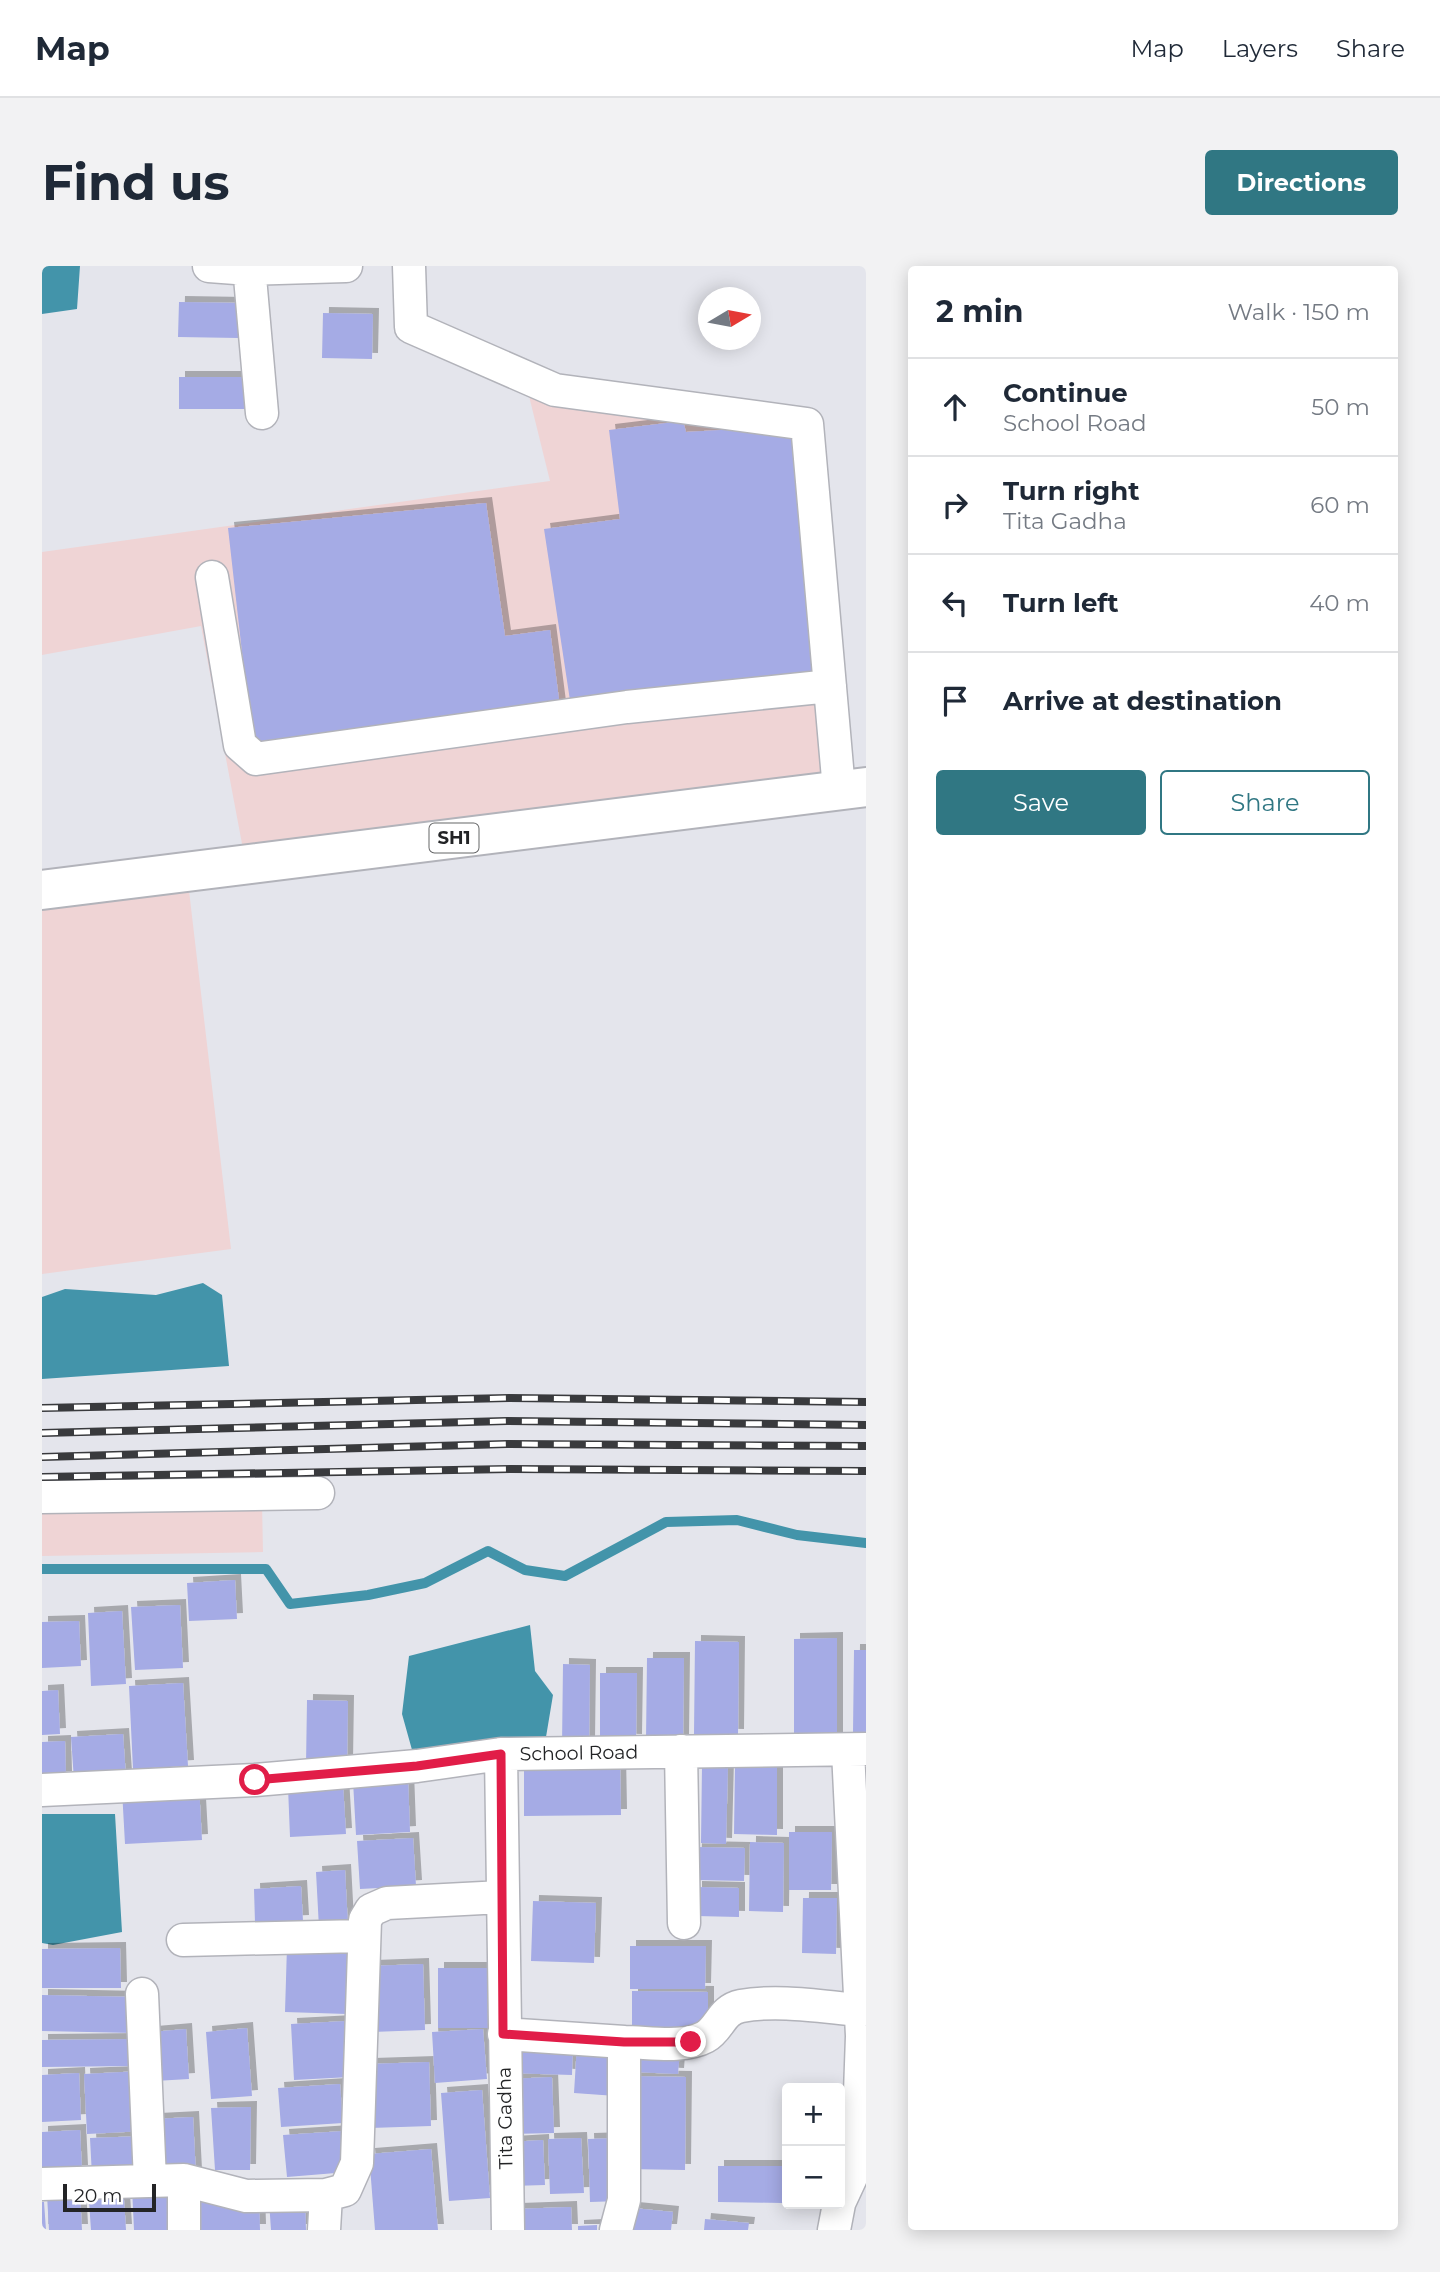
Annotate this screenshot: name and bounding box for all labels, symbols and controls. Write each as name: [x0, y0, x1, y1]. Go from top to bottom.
text: Map: [35, 28, 110, 68]
text: Map: [1130, 34, 1184, 63]
text: Layers: [1222, 34, 1298, 63]
text: Share: [1336, 34, 1405, 63]
button: Directions: [1205, 150, 1398, 215]
text: Find us: [42, 153, 230, 212]
north arrow: [698, 287, 761, 350]
text: 2 min: [936, 293, 1023, 330]
text: Walk · 150 m: [1227, 298, 1370, 326]
text: Continue: [1003, 377, 1128, 409]
icon: ahead: [936, 388, 974, 426]
text: 50 m: [1311, 393, 1370, 421]
text: School Road: [1003, 409, 1147, 437]
text: Turn right: [1003, 475, 1139, 507]
icon: right: [936, 486, 974, 524]
text: 60 m: [1310, 491, 1370, 519]
text: Tita Gadha: [1003, 507, 1127, 535]
icon: left: [936, 584, 974, 622]
text: Turn left: [1003, 587, 1119, 619]
text: 40 m: [1309, 589, 1370, 617]
icon: arrive: [936, 682, 974, 720]
text: Arrive at destination: [1003, 685, 1282, 717]
button: Save: [936, 770, 1146, 835]
button: Share: [1160, 770, 1370, 835]
road number: SH1: [430, 824, 478, 852]
street label: School Road: [519, 1740, 639, 1766]
route start: [239, 1764, 270, 1795]
route end: [675, 2026, 706, 2057]
street label: Tita Gadha: [493, 2067, 517, 2169]
map controls: [782, 2083, 845, 2209]
button: +: [782, 2083, 845, 2146]
button: −: [782, 2146, 845, 2209]
scale bar: [63, 2181, 156, 2213]
text: 20 m: [74, 2184, 122, 2207]

